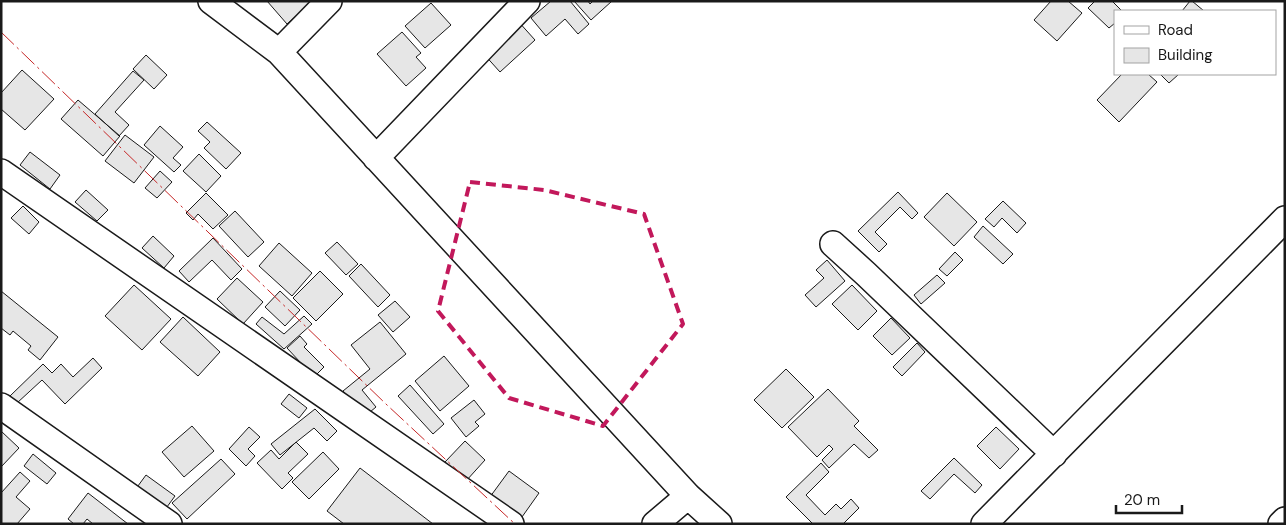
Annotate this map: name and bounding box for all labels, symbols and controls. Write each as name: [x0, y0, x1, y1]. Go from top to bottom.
legend: [1114, 10, 1276, 75]
text: Road: [1158, 20, 1193, 40]
text: Building: [1158, 45, 1213, 65]
scale bar: [1116, 482, 1182, 514]
text: 20 m: [1124, 490, 1160, 510]

